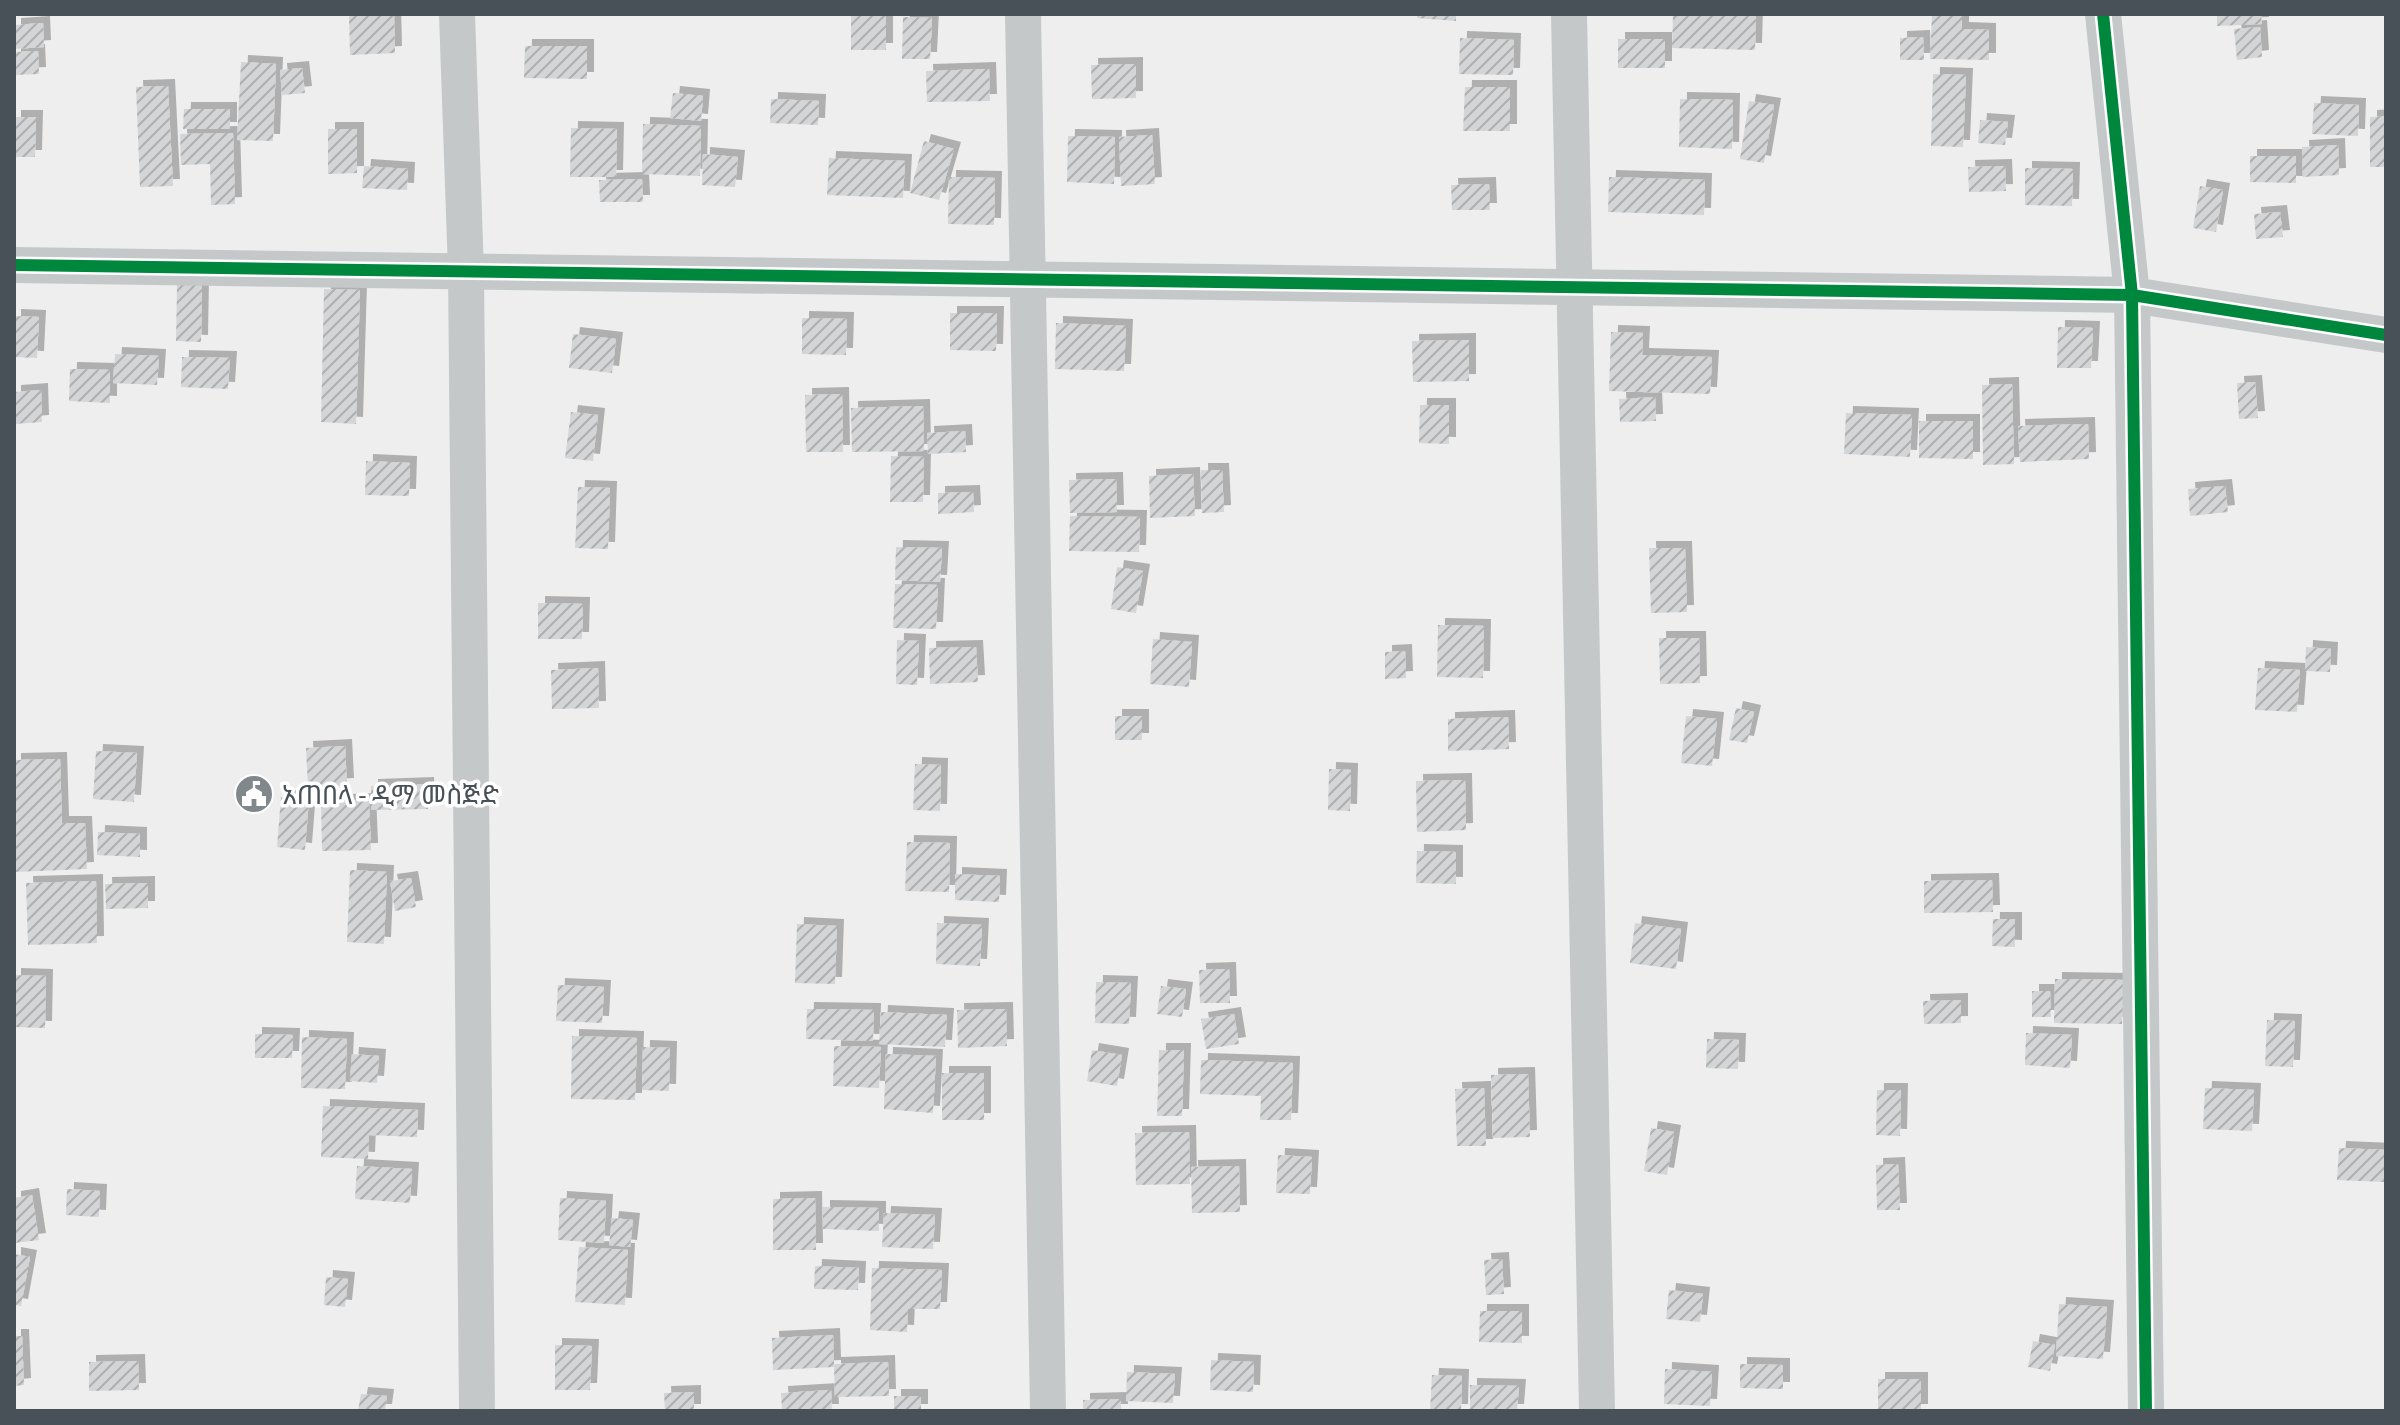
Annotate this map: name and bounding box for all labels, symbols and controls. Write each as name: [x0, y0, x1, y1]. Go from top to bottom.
public building icon: አጠበላ - ዲማ መስጅድ: [233, 773, 275, 815]
place label: አጠበላ - ዲማ መስጅድ: [282, 778, 499, 811]

